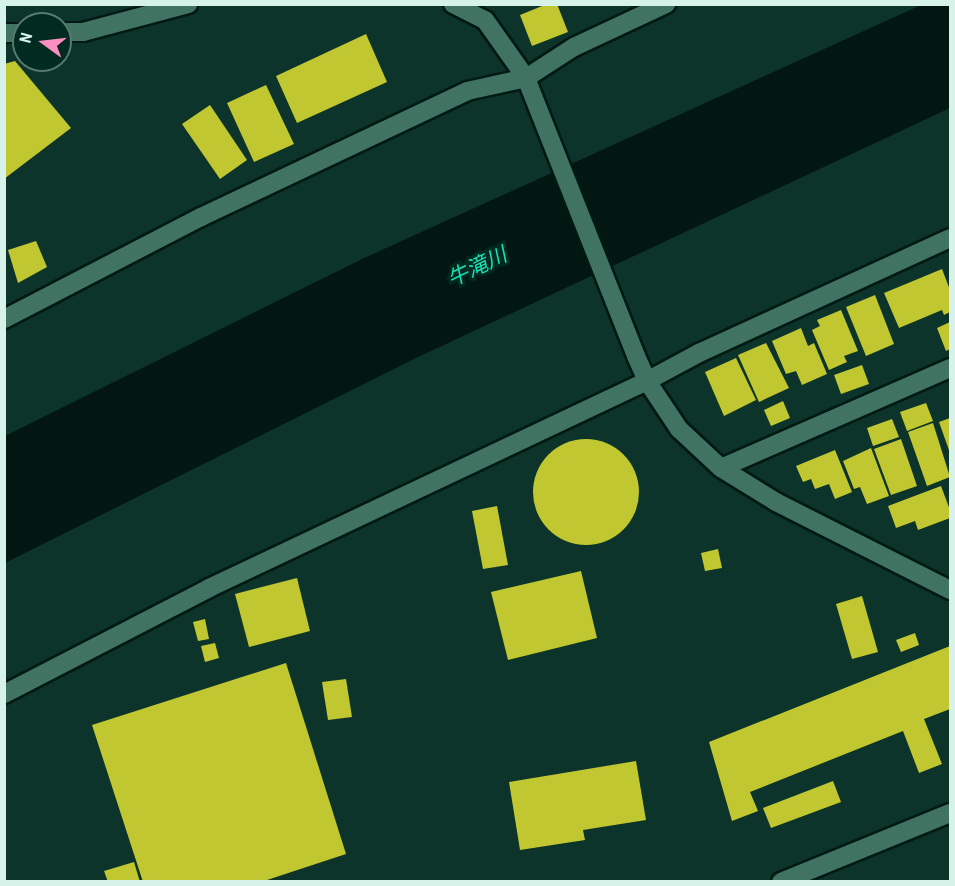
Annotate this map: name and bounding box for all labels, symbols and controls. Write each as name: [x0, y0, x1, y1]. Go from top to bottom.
north arrow: [12, 12, 72, 72]
text: N: [16, 31, 37, 45]
water label: 牛滝川: [443, 242, 511, 292]

